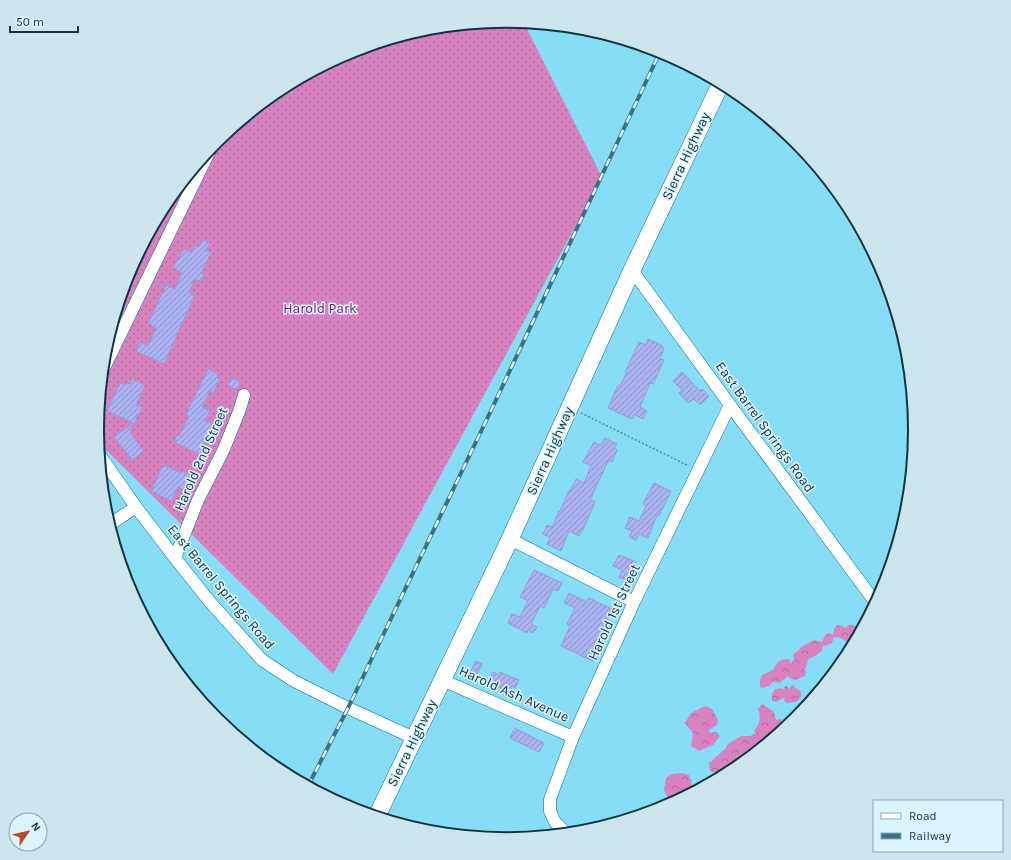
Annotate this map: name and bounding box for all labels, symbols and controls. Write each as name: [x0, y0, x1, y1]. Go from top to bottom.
scale bar: [10, 8, 78, 34]
text: 50 m: [16, 15, 44, 29]
street label: Sierra Highway: [658, 109, 714, 203]
park label: Harold Park: [283, 300, 357, 317]
street label: East Barrel Springs Road: [712, 358, 818, 496]
street label: Harold 2nd Street: [170, 404, 232, 514]
street label: Sierra Highway: [523, 404, 577, 498]
street label: East Barrel Springs Road: [164, 521, 278, 653]
street label: Harold 1st Street: [584, 561, 644, 663]
street label: Harold Ash Avenue: [456, 662, 572, 726]
street label: Sierra Highway: [383, 696, 441, 790]
legend: [873, 800, 1003, 852]
text: Road: [909, 809, 937, 823]
north arrow: [8, 812, 48, 852]
text: N: [28, 820, 43, 834]
text: Railway: [909, 829, 951, 843]

